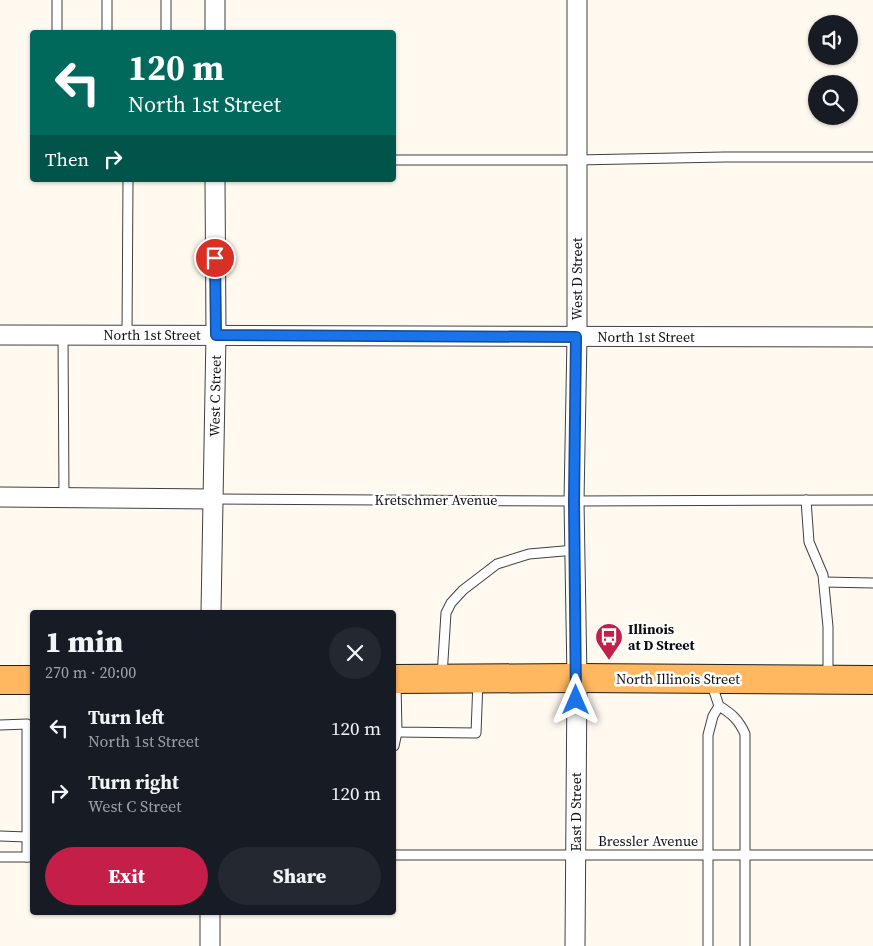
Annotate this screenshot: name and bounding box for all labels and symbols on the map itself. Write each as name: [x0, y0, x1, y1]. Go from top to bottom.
pin: [194, 237, 236, 279]
street label: West D Street: [567, 237, 587, 320]
street label: North 1st Street: [103, 325, 201, 345]
street label: North 1st Street: [597, 327, 695, 347]
street label: West C Street: [204, 354, 226, 437]
street label: Kretschmer Avenue: [375, 490, 497, 510]
place label: Illinois at D Street: [628, 619, 696, 655]
bus stop icon: Illinois at D Street: [594, 622, 624, 661]
street label: North Illinois Street: [616, 669, 740, 689]
position arrow: [549, 673, 601, 725]
street label: East D Street: [566, 772, 586, 851]
street label: Bressler Avenue: [598, 831, 698, 851]

